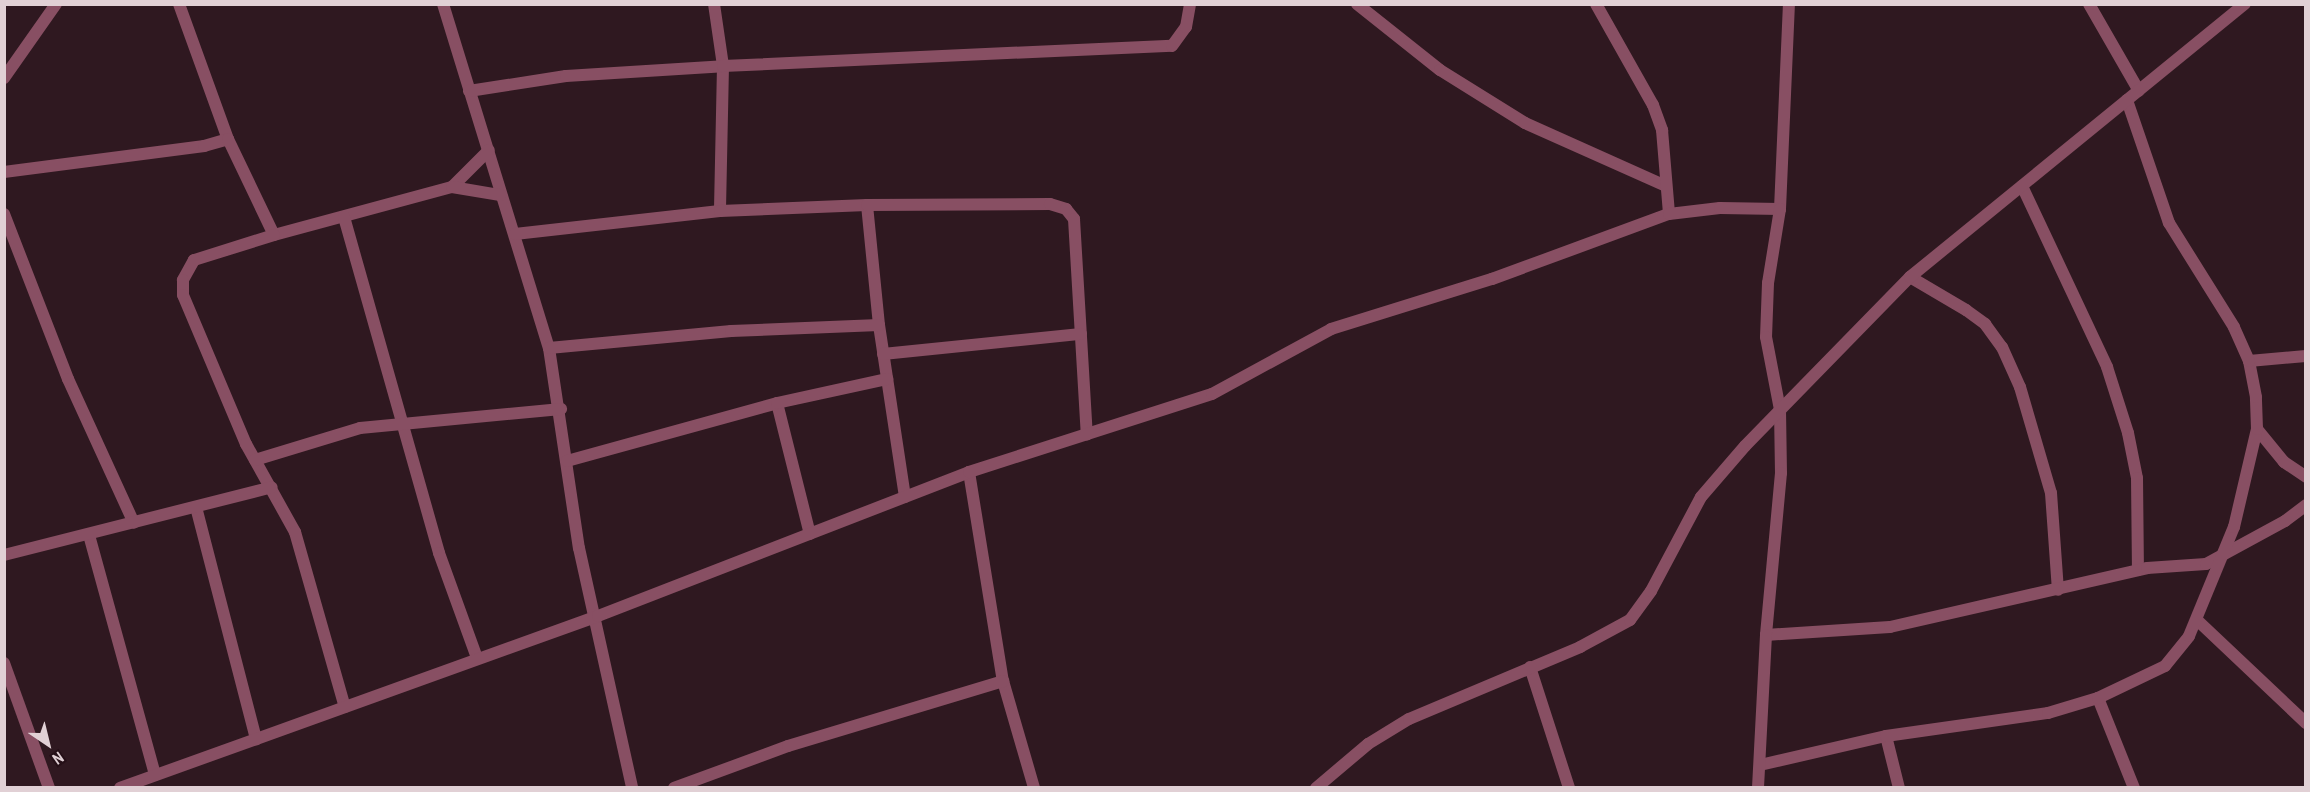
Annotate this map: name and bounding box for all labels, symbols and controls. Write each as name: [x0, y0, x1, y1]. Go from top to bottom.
north arrow: [18, 714, 78, 774]
text: N: [48, 747, 69, 770]

